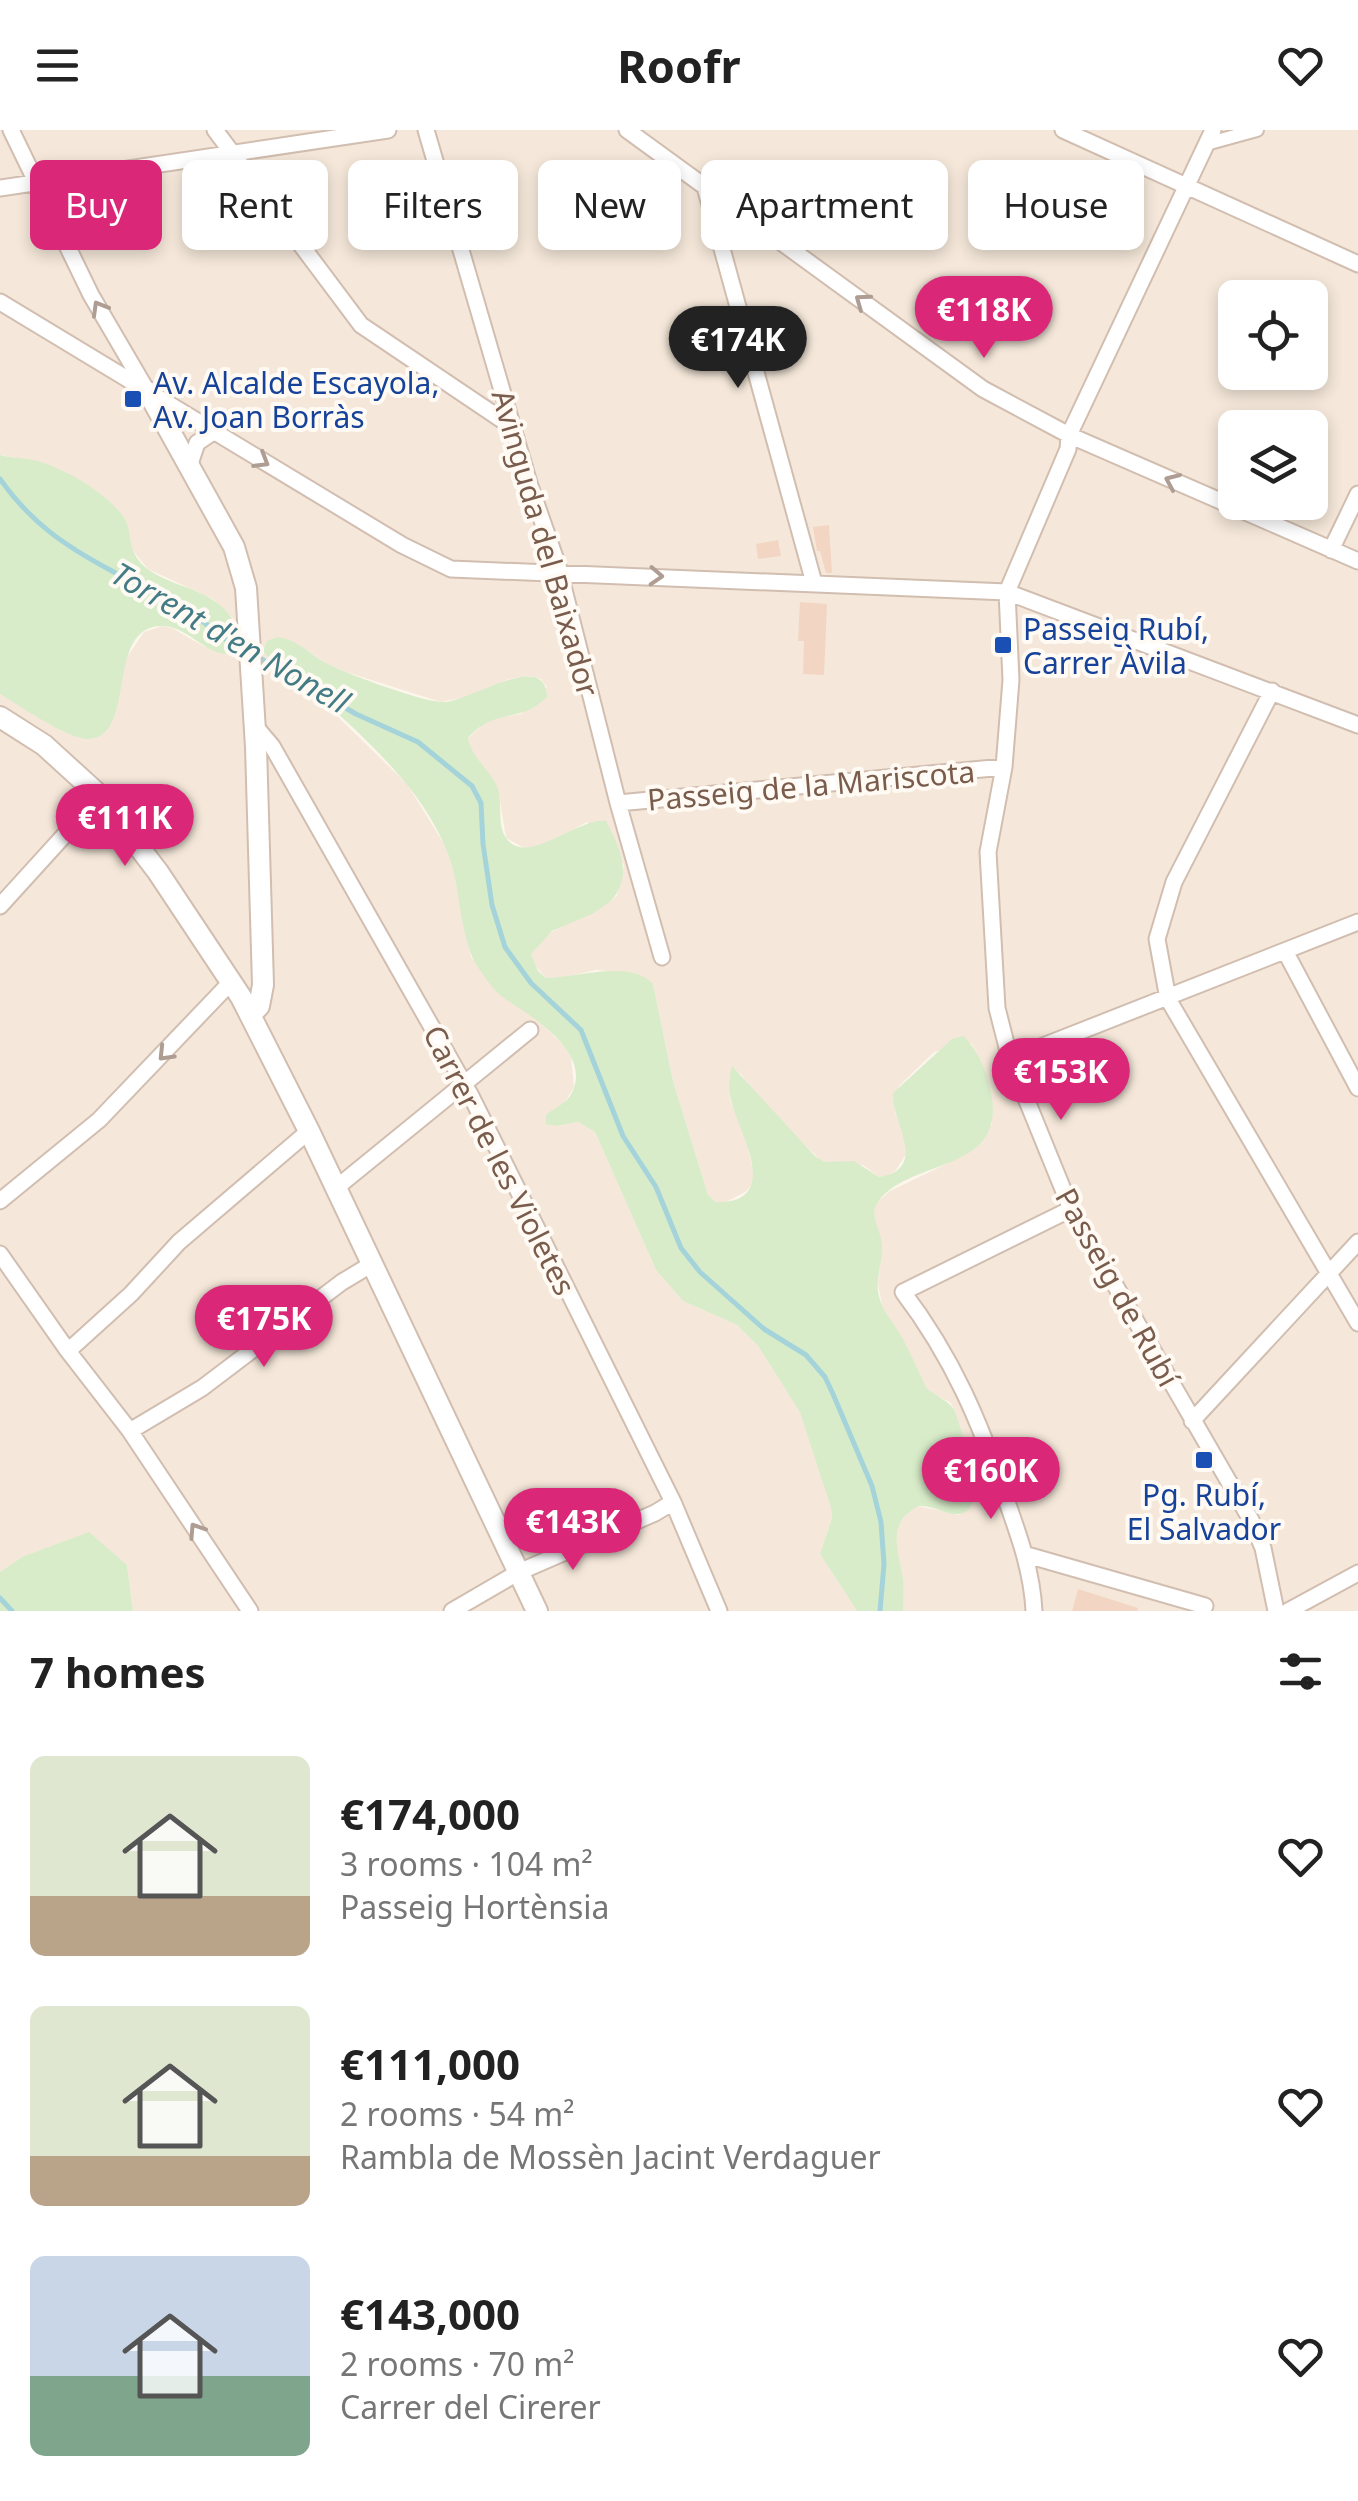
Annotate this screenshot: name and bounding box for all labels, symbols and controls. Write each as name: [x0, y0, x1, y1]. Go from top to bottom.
text: Roofr: [617, 35, 741, 96]
icon: menu: [30, 38, 85, 93]
icon: heart: [1273, 38, 1328, 93]
chip: Buy: [30, 160, 162, 250]
chip: Rent: [182, 160, 328, 250]
chip: Filters: [348, 160, 518, 250]
chip: New: [538, 160, 681, 250]
chip: Apartment: [701, 160, 948, 250]
chip: House: [968, 160, 1144, 250]
pin: €118K: [914, 276, 1054, 361]
map controls: [1218, 280, 1328, 520]
button: locate: [1218, 280, 1328, 390]
text: €118K: [937, 287, 1031, 330]
one-way arrow: [855, 295, 873, 313]
one-way arrow: [92, 301, 111, 319]
pin: €174K: [668, 306, 808, 391]
text: €174K: [691, 317, 785, 360]
place label: Av. Alcalde Escayola, Av. Joan Borràs: [153, 362, 439, 437]
street label: Avinguda del Baixador: [483, 385, 609, 701]
marker: Av. Alcalde Escayola, Av. Joan Borràs: [122, 388, 144, 410]
button: layers: [1218, 410, 1328, 520]
one-way arrow: [251, 449, 269, 468]
one-way arrow: [1164, 473, 1182, 493]
water label: Torrent d'en Nonell: [104, 551, 359, 723]
one-way arrow: [649, 565, 665, 586]
place label: Passeig Rubí, Carrer Àvila: [1023, 608, 1209, 683]
marker: Passeig Rubí, Carrer Àvila: [992, 634, 1014, 656]
street label: Passeig de la Mariscota: [645, 750, 977, 820]
pin: €111K: [55, 784, 195, 869]
text: €111K: [78, 795, 172, 838]
street label: Carrer de les Violetes: [414, 1018, 586, 1302]
pin: €153K: [991, 1038, 1131, 1123]
one-way arrow: [159, 1042, 177, 1060]
text: €153K: [1014, 1049, 1108, 1092]
street label: Passeig de Rubí: [1046, 1180, 1190, 1395]
pin: €175K: [194, 1285, 334, 1370]
text: €175K: [217, 1296, 311, 1339]
pin: €160K: [921, 1437, 1061, 1522]
text: €160K: [944, 1448, 1038, 1491]
marker: Pg. Rubí, El Salvador: [1193, 1449, 1215, 1471]
place label: Pg. Rubí, El Salvador: [1127, 1474, 1281, 1549]
pin: €143K: [503, 1488, 643, 1573]
text: €143K: [526, 1499, 620, 1542]
one-way arrow: [190, 1522, 208, 1541]
text: 7 homes: [30, 1643, 206, 1700]
icon: filters: [1273, 1644, 1328, 1699]
text: €174,000: [340, 1785, 520, 1842]
icon: home: [110, 1796, 230, 1916]
icon: heart: [1273, 1829, 1328, 1884]
text: 3 rooms · 104 m²: [340, 1842, 593, 1885]
text: Passeig Hortènsia: [340, 1885, 609, 1928]
text: €111,000: [340, 2035, 520, 2092]
icon: home: [110, 2046, 230, 2166]
icon: heart: [1273, 2079, 1328, 2134]
text: 2 rooms · 54 m²: [340, 2092, 574, 2135]
text: Rambla de Mossèn Jacint Verdaguer: [340, 2135, 881, 2178]
text: €143,000: [340, 2285, 520, 2342]
icon: home: [110, 2296, 230, 2416]
icon: heart: [1273, 2329, 1328, 2384]
text: 2 rooms · 70 m²: [340, 2342, 574, 2385]
text: Carrer del Cirerer: [340, 2385, 601, 2428]

